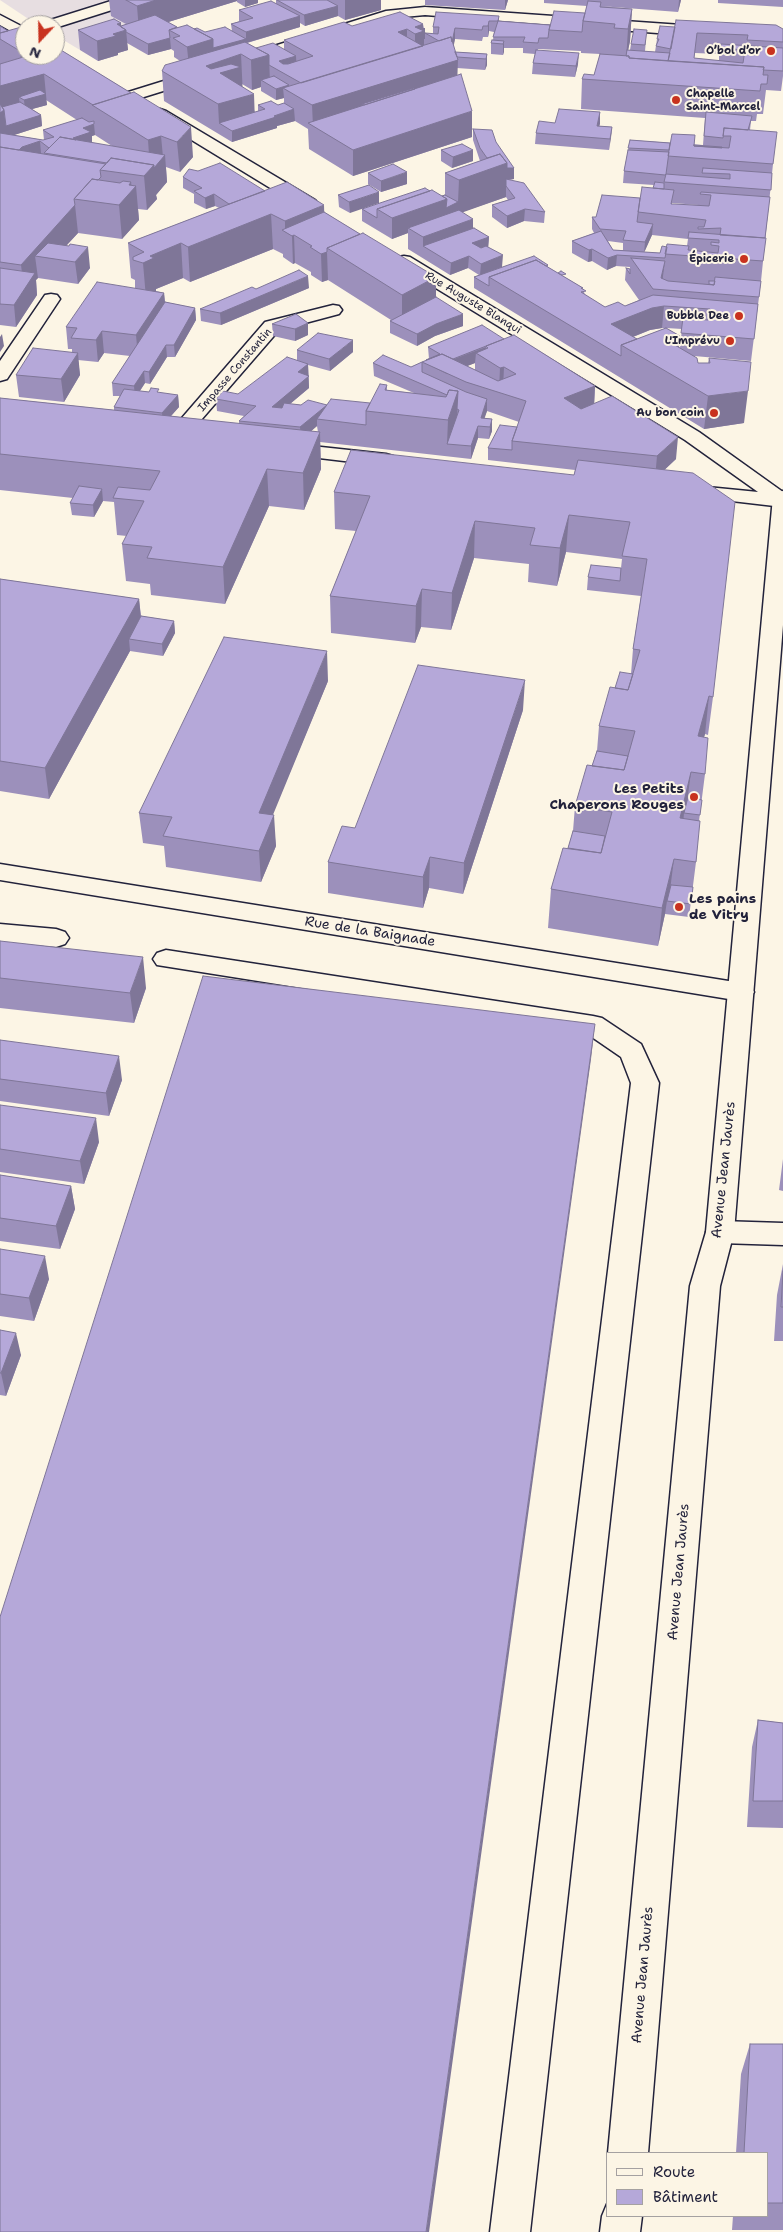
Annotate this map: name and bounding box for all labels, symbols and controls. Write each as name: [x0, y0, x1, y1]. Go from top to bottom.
north arrow: [15, 15, 65, 65]
text: N: [27, 43, 43, 63]
place label: O’bol d’or: [706, 44, 761, 58]
marker: O’bol d’or: [765, 45, 777, 57]
place label: Chapelle Saint-Marcel: [686, 87, 760, 113]
marker: Chapelle Saint-Marcel: [670, 94, 682, 106]
place label: Épicerie: [689, 252, 734, 266]
marker: Épicerie: [738, 253, 750, 265]
street label: Rue Auguste Blanqui: [423, 269, 523, 337]
place label: Bubble Dee: [667, 309, 729, 323]
marker: Bubble Dee: [733, 310, 745, 322]
street label: Impasse Constantin: [195, 326, 275, 414]
place label: L'Imprévu: [665, 334, 720, 348]
marker: L'Imprévu: [724, 335, 736, 347]
place label: Au bon coin: [636, 406, 704, 420]
marker: Au bon coin: [708, 407, 720, 419]
place label: Les Petits Chaperons Rouges: [549, 781, 684, 814]
marker: Les Petits Chaperons Rouges: [688, 791, 700, 803]
place label: Les pains de Vitry: [689, 891, 756, 924]
marker: Les pains de Vitry: [673, 901, 685, 913]
street label: Rue de la Baignade: [304, 913, 436, 951]
street label: Avenue Jean Jaurès: [708, 1101, 740, 1239]
street label: Avenue Jean Jaurès: [665, 1503, 693, 1641]
street label: Avenue Jean Jaurès: [629, 1906, 657, 2044]
legend: [606, 2152, 768, 2217]
text: Route: [653, 2162, 695, 2182]
text: Bâtiment: [653, 2187, 718, 2207]

